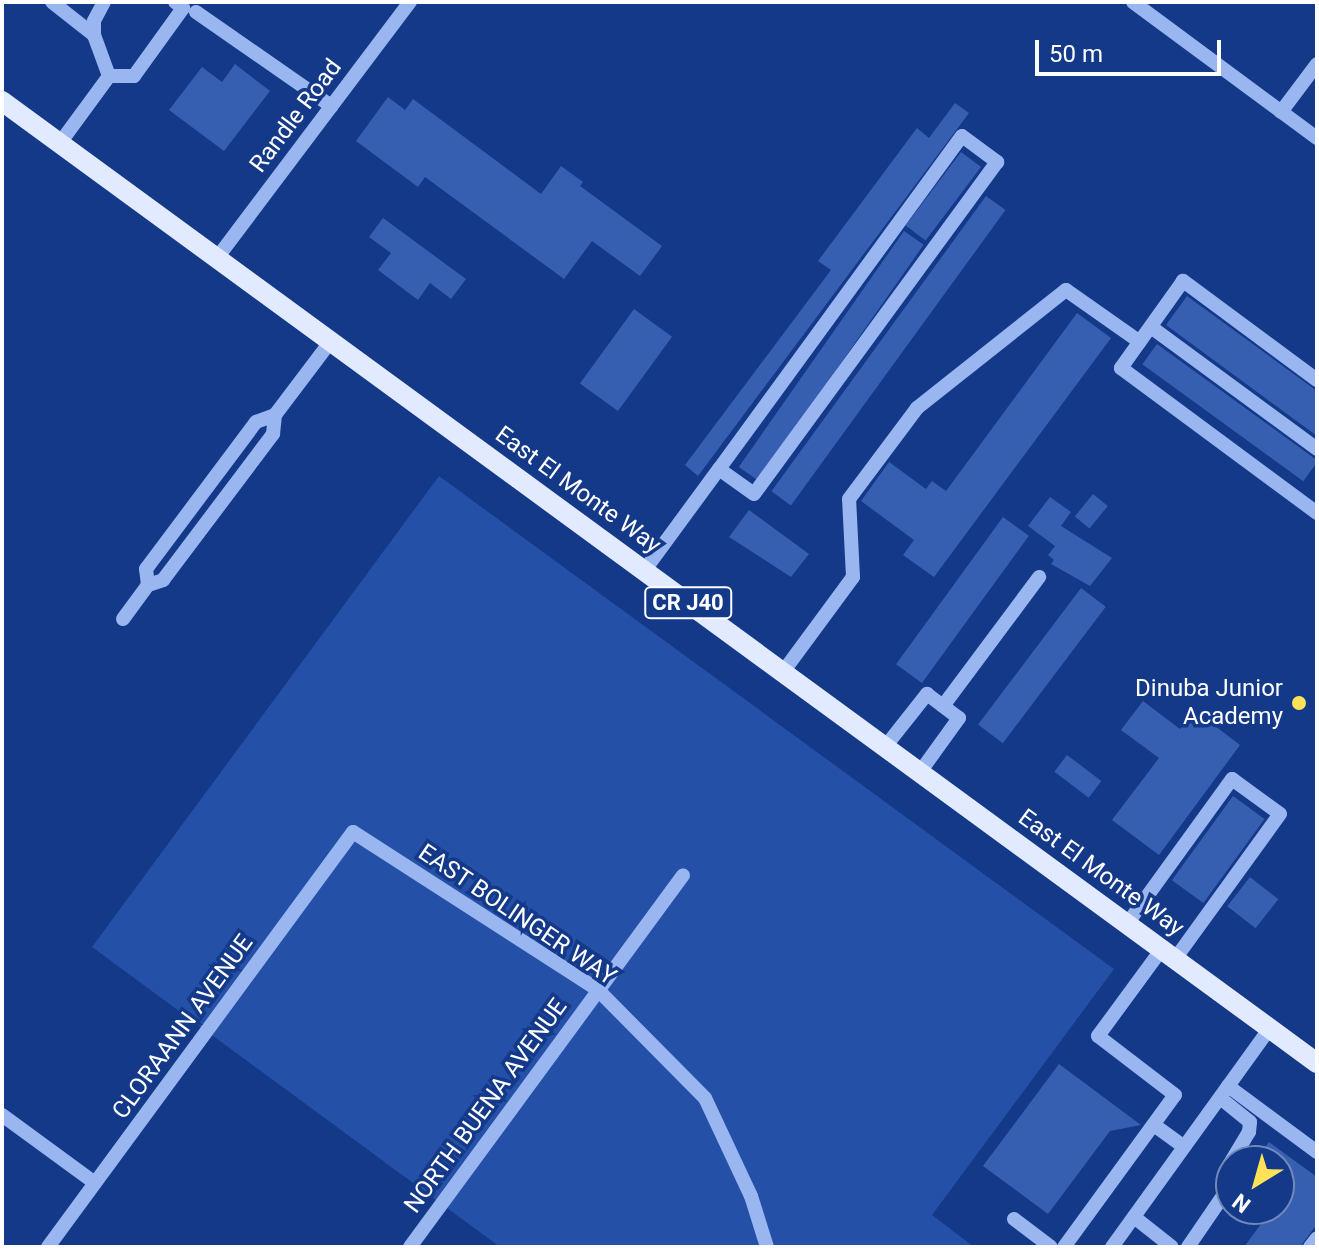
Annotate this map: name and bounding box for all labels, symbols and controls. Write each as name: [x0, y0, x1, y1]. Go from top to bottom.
scale bar: [1039, 24, 1225, 74]
text: 50 m: [1049, 40, 1103, 68]
street label: Randle Road: [244, 54, 348, 178]
street label: East El Monte Way: [489, 420, 667, 560]
road number: CR J40: [644, 585, 732, 621]
place label: Dinuba Junior Academy: [1135, 675, 1283, 731]
marker: Dinuba Junior Academy: [1290, 694, 1308, 712]
street label: East El Monte Way: [1012, 803, 1190, 943]
street label: EAST BOLINGER WAY: [413, 838, 621, 992]
street label: CLORAANN AVENUE: [107, 929, 259, 1125]
street label: NORTH BUENA AVENUE: [399, 993, 573, 1219]
north arrow: [1215, 1145, 1295, 1225]
text: N: [1228, 1188, 1255, 1218]

